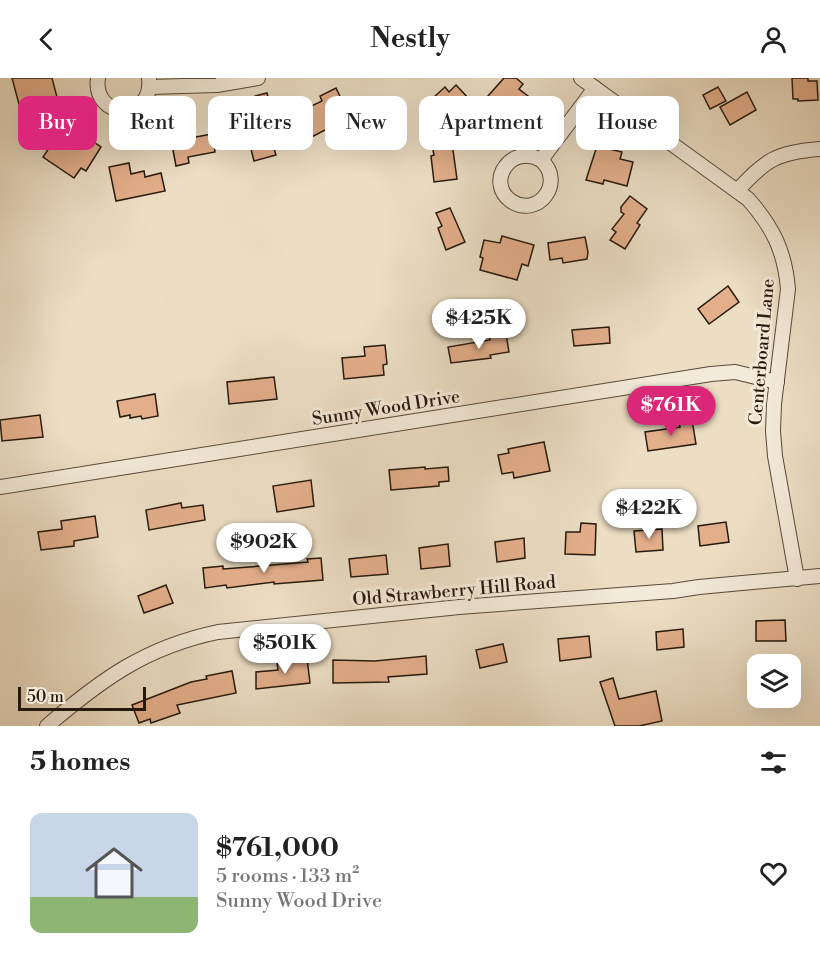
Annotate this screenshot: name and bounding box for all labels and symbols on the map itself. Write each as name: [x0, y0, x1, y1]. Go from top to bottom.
street label: Centerboard Lane: [744, 278, 780, 426]
pin: $425K: [437, 299, 521, 350]
street label: Sunny Wood Drive: [310, 385, 462, 431]
pin: $761K: [629, 386, 713, 437]
pin: $422K: [607, 489, 691, 540]
pin: $902K: [222, 523, 306, 574]
street label: Old Strawberry Hill Road: [351, 571, 557, 611]
pin: $501K: [243, 624, 327, 675]
scale bar: [18, 684, 146, 712]

